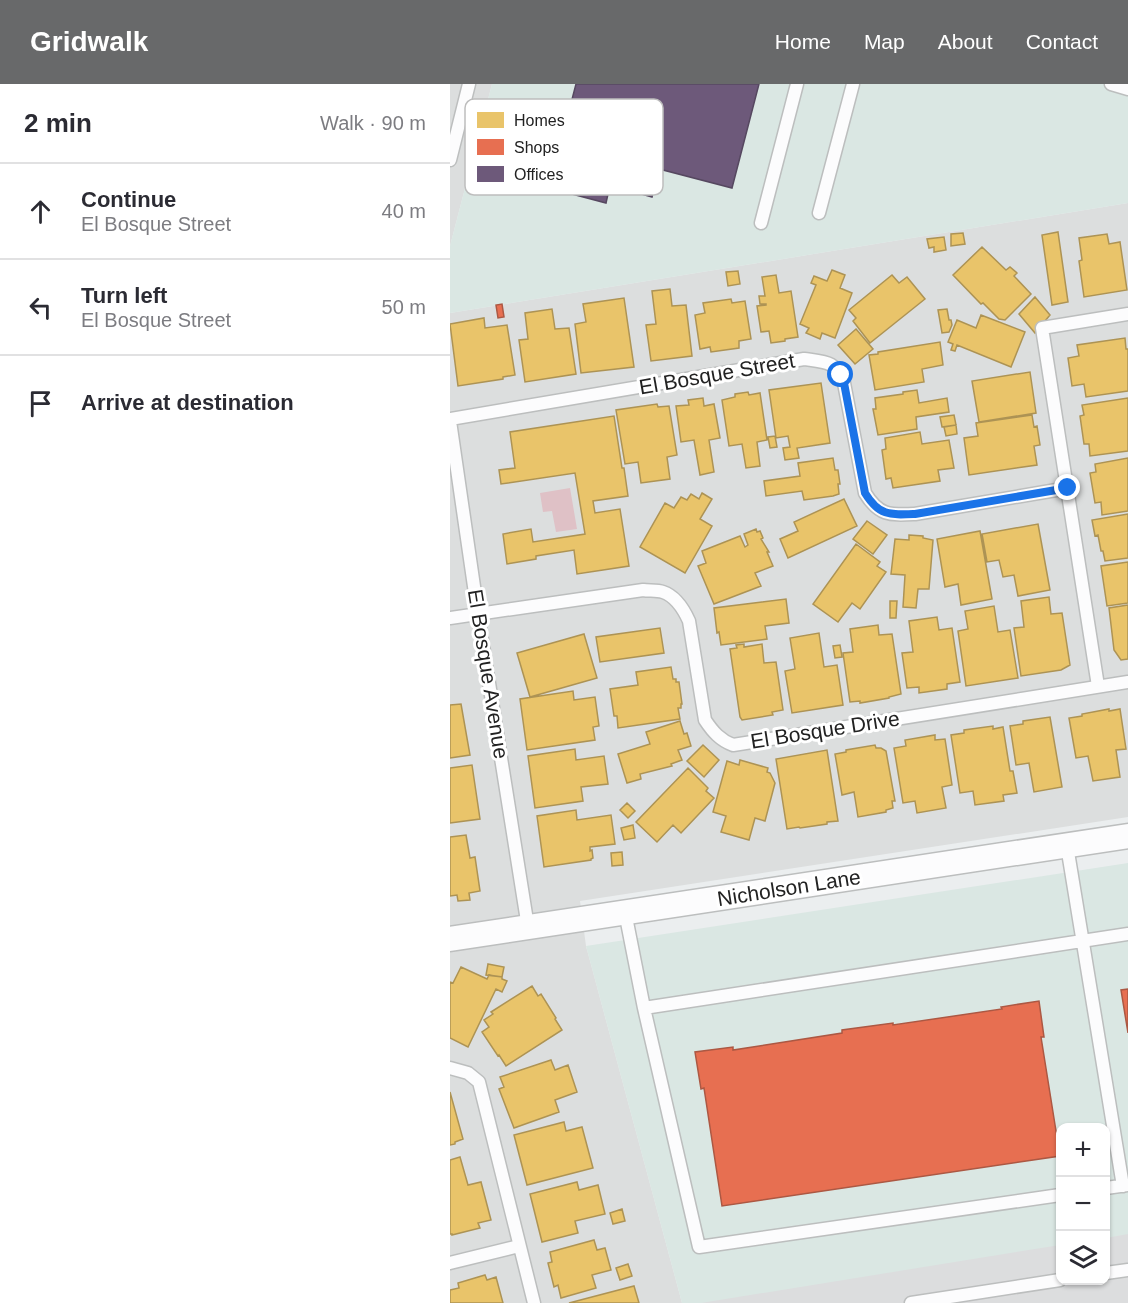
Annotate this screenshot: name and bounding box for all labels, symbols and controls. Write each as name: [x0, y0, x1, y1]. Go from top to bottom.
text: Gridwalk: [30, 26, 148, 57]
text: Home: [775, 30, 831, 53]
text: Map: [864, 30, 905, 53]
text: About: [938, 30, 993, 53]
text: Contact: [1026, 30, 1098, 53]
legend: [465, 99, 663, 195]
text: 2 min: [24, 108, 92, 138]
text: Walk · 90 m: [320, 112, 426, 134]
text: Homes: [514, 112, 565, 129]
text: Shops: [514, 139, 559, 156]
text: Offices: [514, 166, 564, 183]
text: Continue: [81, 187, 176, 212]
icon: ahead: [24, 195, 57, 228]
text: 40 m: [382, 200, 426, 222]
text: El Bosque Street: [81, 213, 231, 235]
text: Turn left: [81, 283, 167, 308]
icon: left: [24, 291, 57, 324]
text: 50 m: [382, 296, 426, 318]
text: El Bosque Street: [81, 309, 231, 331]
street label: El Bosque Street: [637, 348, 797, 399]
route start: [827, 361, 853, 387]
icon: arrive: [24, 387, 57, 420]
text: Arrive at destination: [81, 390, 294, 415]
route end: [1054, 474, 1080, 500]
street label: El Bosque Avenue: [464, 588, 513, 760]
street label: El Bosque Drive: [749, 706, 901, 753]
street label: Nicholson Lane: [716, 865, 862, 910]
map controls: [1056, 1123, 1110, 1285]
button: +: [1056, 1123, 1110, 1177]
button: −: [1056, 1177, 1110, 1231]
button: layers: [1056, 1231, 1110, 1285]

